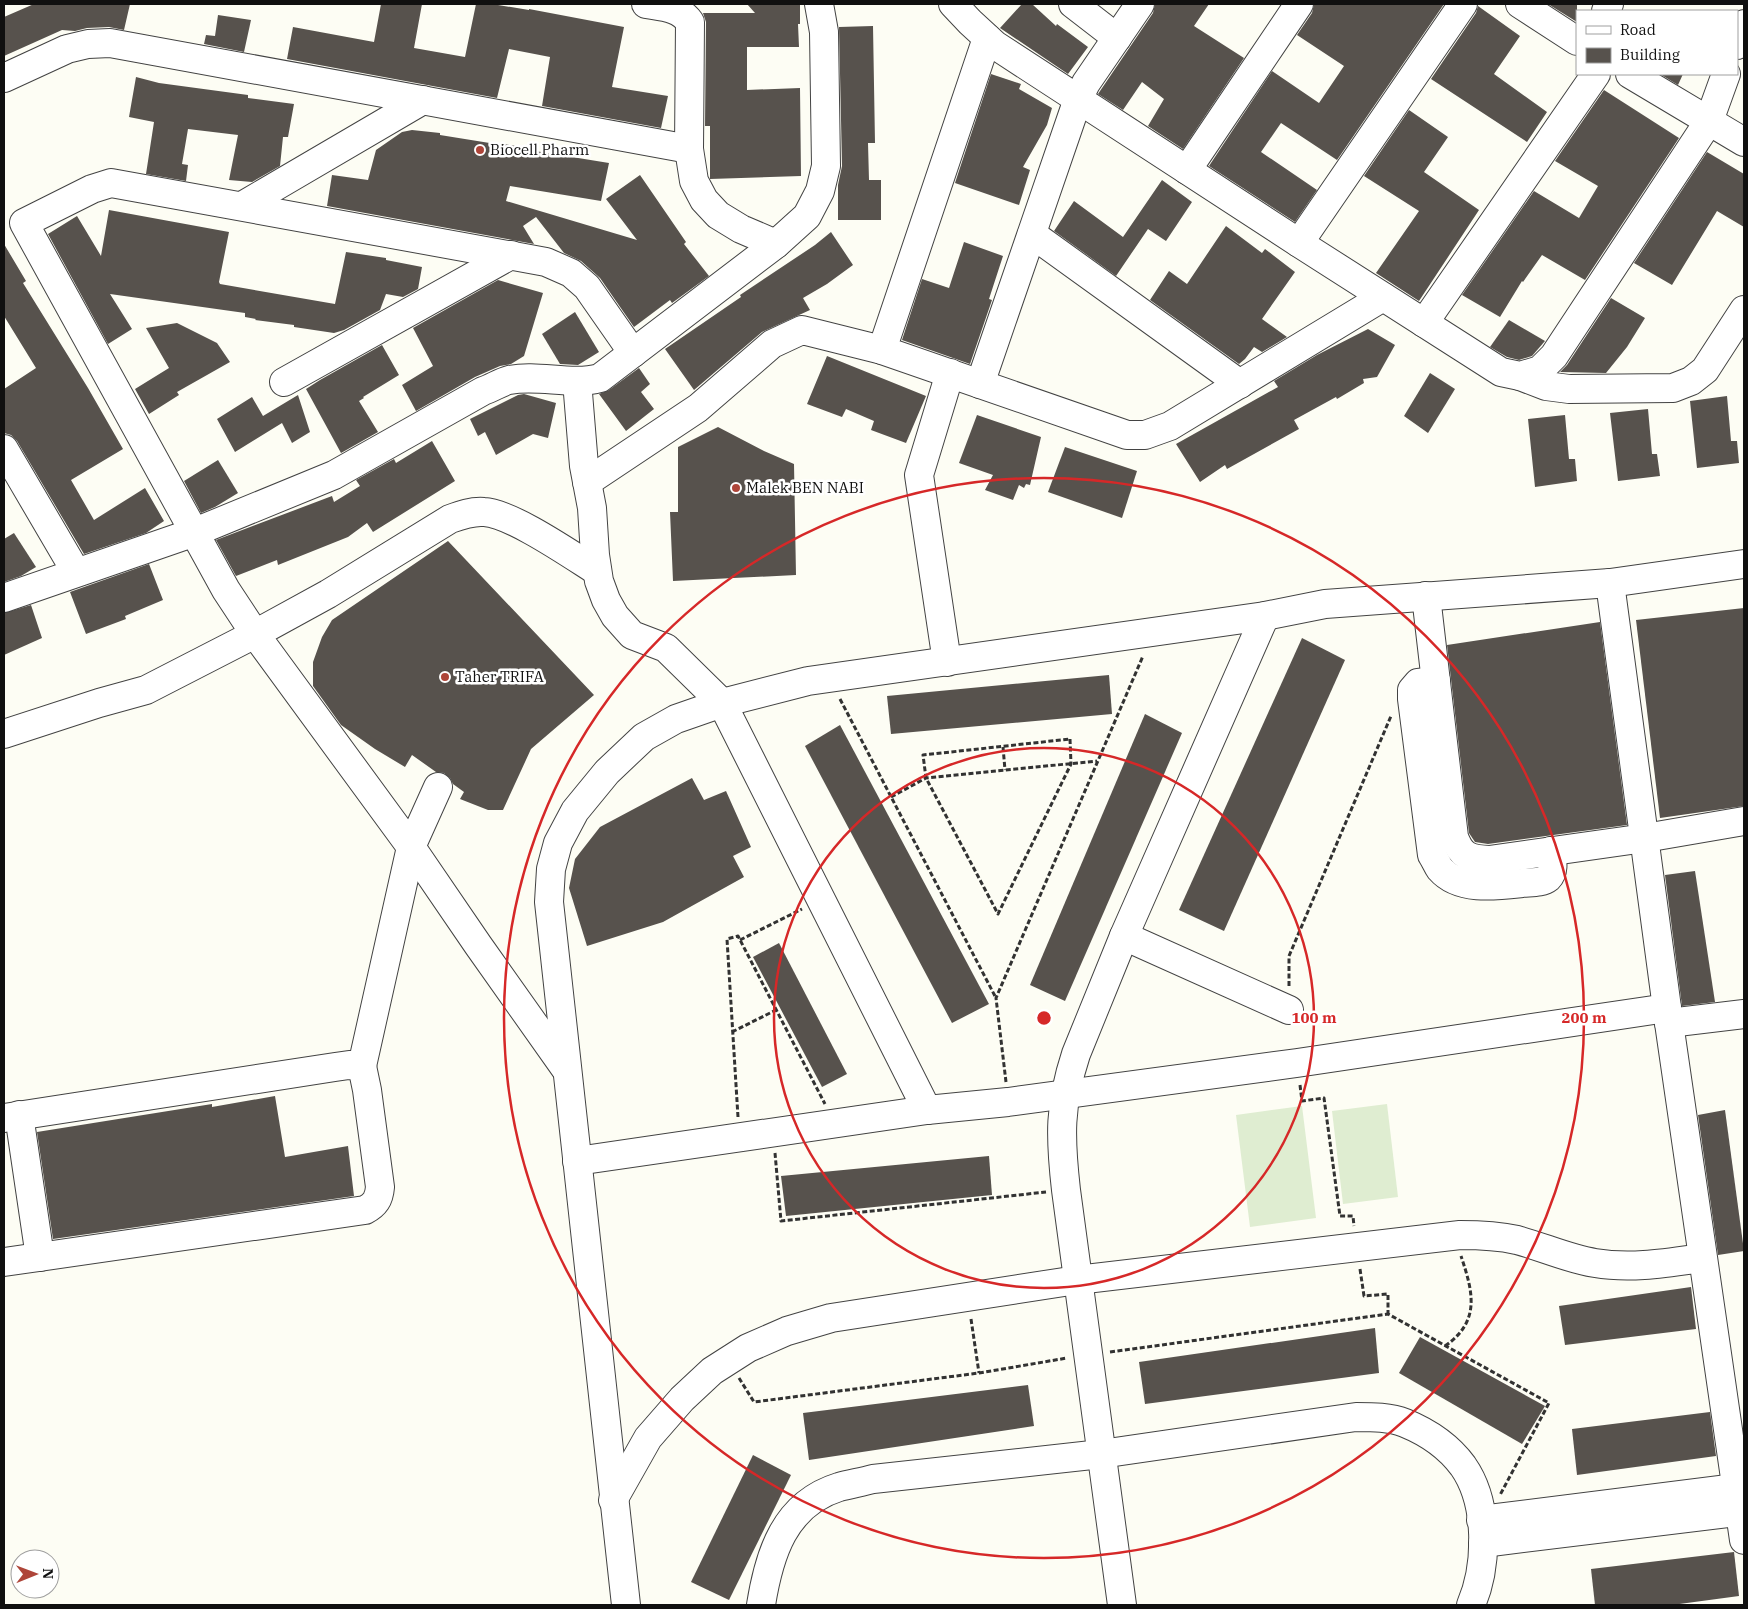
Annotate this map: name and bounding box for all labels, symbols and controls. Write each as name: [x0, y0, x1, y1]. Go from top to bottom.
legend: [1576, 10, 1738, 75]
text: Road: [1620, 20, 1656, 39]
text: Building: [1620, 45, 1680, 64]
place label: Biocell Pharm: [490, 140, 589, 159]
marker: Biocell Pharm: [474, 144, 486, 156]
place label: Malek BEN NABI: [746, 478, 864, 497]
marker: Malek BEN NABI: [730, 482, 742, 494]
place label: Taher TRIFA: [455, 667, 545, 686]
marker: Taher TRIFA: [439, 671, 451, 683]
text: 100 m: [1291, 1008, 1337, 1027]
text: 200 m: [1561, 1008, 1607, 1027]
centre of rings: [1035, 1009, 1053, 1027]
north arrow: [10, 1549, 60, 1599]
text: N: [39, 1568, 57, 1579]

